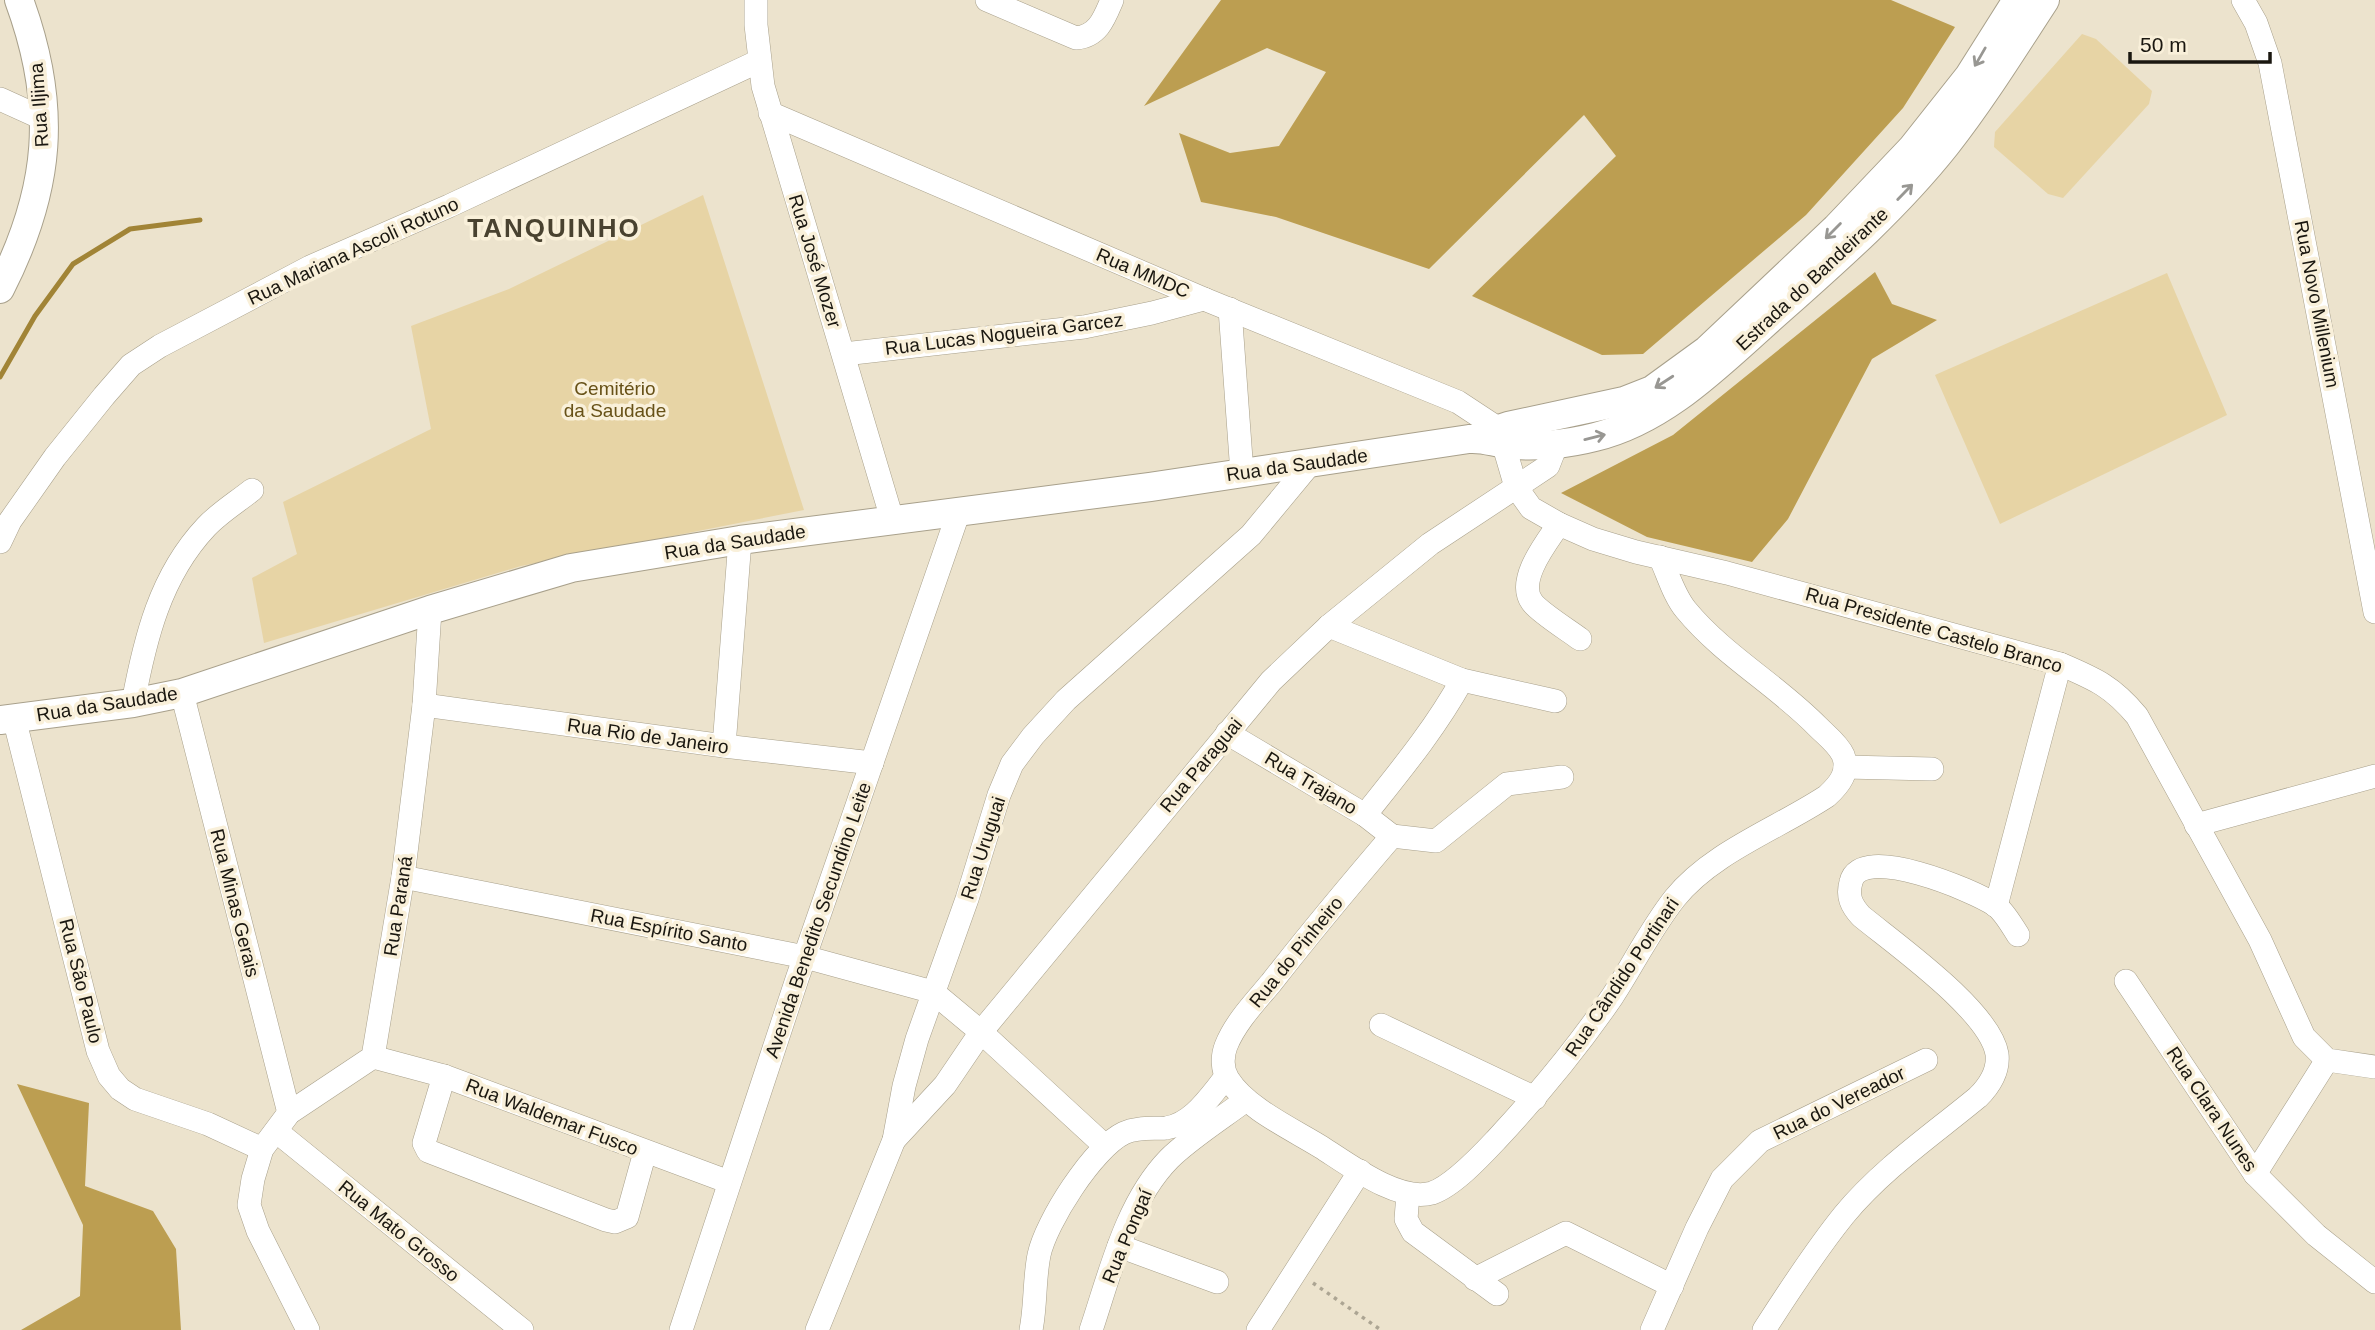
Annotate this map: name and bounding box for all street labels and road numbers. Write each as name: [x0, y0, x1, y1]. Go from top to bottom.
street label: Rua Iljima: [26, 62, 52, 148]
street label: Rua José Mozer: [785, 192, 845, 331]
street label: Rua Mariana Ascoli Rotuno: [244, 193, 462, 309]
street label: Estrada do Bandeirante: [1732, 203, 1892, 355]
street label: Rua Novo Millenium: [2290, 219, 2344, 389]
street label: Rua MMDC: [1093, 244, 1193, 302]
street label: Rua Lucas Nogueira Garcez: [884, 309, 1124, 359]
street label: Rua da Saudade: [1225, 445, 1369, 485]
street label: Rua da Saudade: [663, 520, 807, 564]
street label: Rua Presidente Castelo Branco: [1803, 583, 2065, 677]
street label: Rua da Saudade: [35, 682, 179, 726]
street label: Rua Rio de Janeiro: [566, 714, 730, 758]
street label: Rua Paraguai: [1156, 714, 1246, 816]
street label: Rua Trajano: [1261, 747, 1361, 819]
street label: Avenida Benedito Secundino Leite: [761, 779, 875, 1061]
street label: Rua Uruguai: [957, 794, 1009, 902]
street label: Rua Minas Gerais: [206, 827, 264, 979]
street label: Rua Paraná: [380, 854, 416, 958]
street label: Rua do Pinheiro: [1245, 892, 1347, 1012]
street label: Rua Cândido Portinari: [1561, 894, 1683, 1060]
street label: Rua Espírito Santo: [589, 904, 749, 956]
street label: Rua São Paulo: [55, 916, 107, 1046]
street label: Rua Clara Nunes: [2163, 1043, 2261, 1175]
street label: Rua do Vereador: [1770, 1062, 1909, 1144]
street label: Rua Waldemar Fusco: [463, 1074, 641, 1160]
street label: Rua Mato Grosso: [335, 1176, 463, 1286]
street label: Rua Pongaí: [1098, 1185, 1157, 1286]

